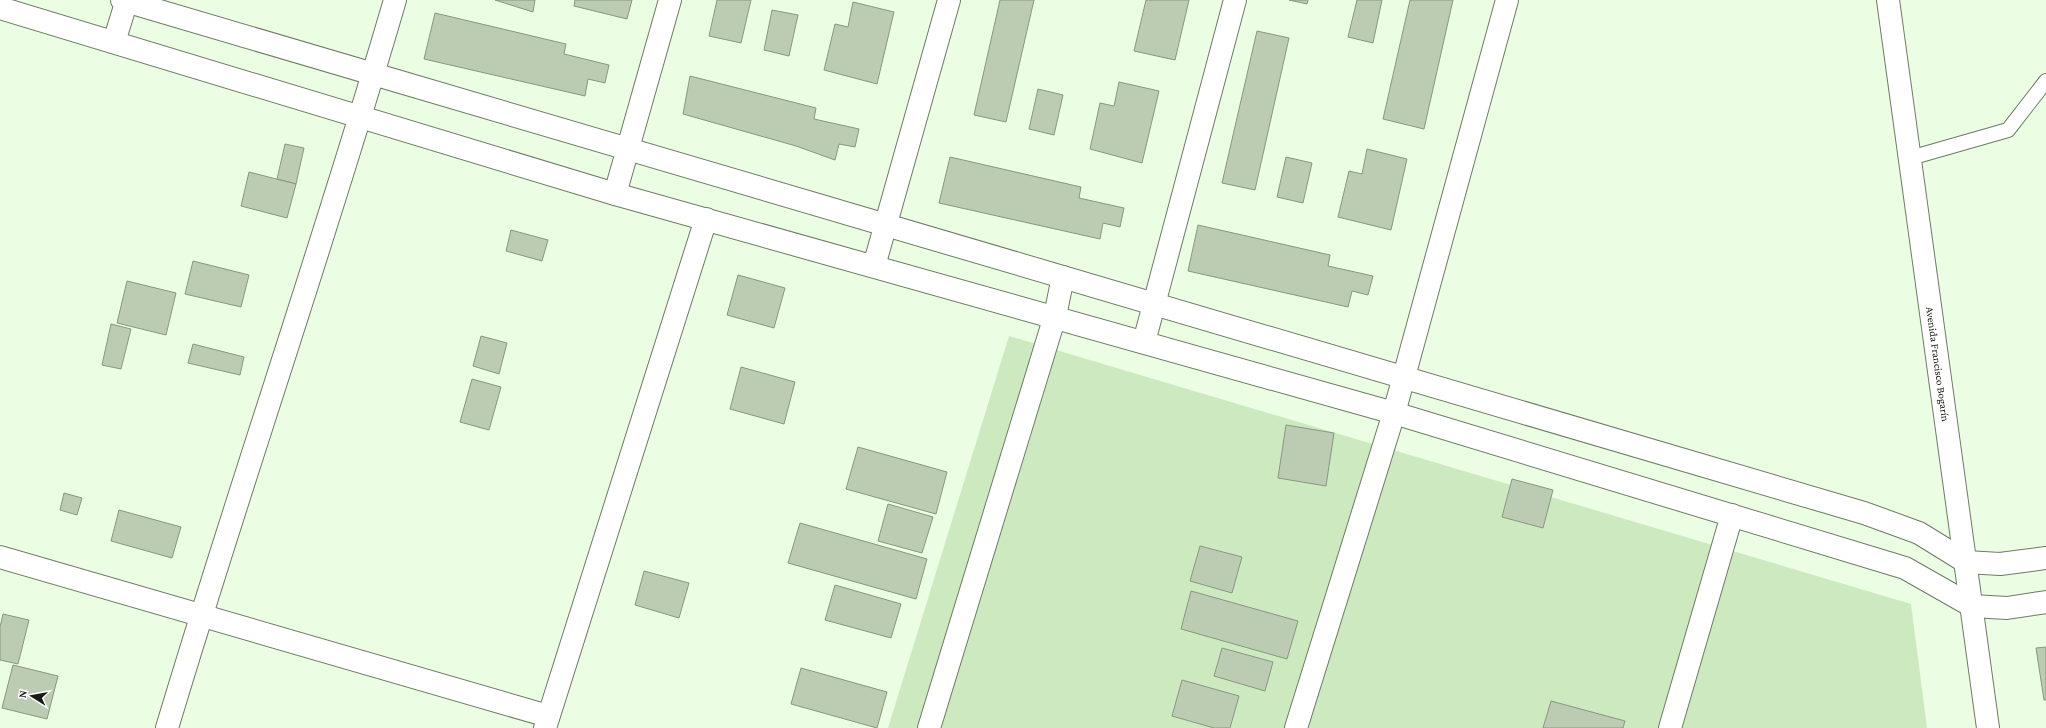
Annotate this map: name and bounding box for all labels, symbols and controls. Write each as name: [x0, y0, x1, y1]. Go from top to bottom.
street label: Avenida Francisco Bogarín: [1923, 306, 1952, 422]
north arrow: [12, 676, 52, 716]
text: N: [16, 689, 29, 699]

